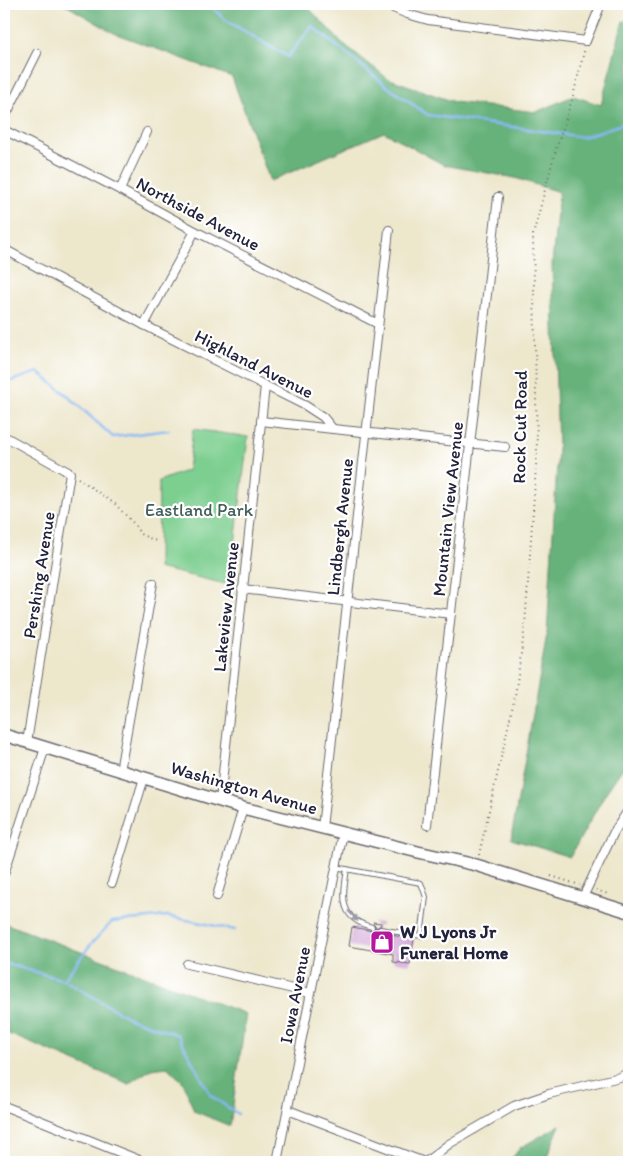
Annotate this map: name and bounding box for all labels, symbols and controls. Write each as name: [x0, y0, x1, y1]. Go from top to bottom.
street label: Northside Avenue: [132, 172, 264, 256]
street label: Highland Avenue: [191, 325, 317, 403]
street label: Rock Cut Road: [508, 370, 532, 484]
street label: Mountain View Avenue: [428, 421, 468, 597]
street label: Lindbergh Avenue: [322, 457, 358, 597]
park label: Eastland Park: [145, 499, 254, 521]
street label: Pershing Avenue: [18, 510, 60, 640]
street label: Lakeview Avenue: [208, 541, 244, 673]
street label: Washington Avenue: [168, 757, 320, 819]
one-way arrow: [347, 910, 359, 922]
place label: W J Lyons Jr Funeral Home: [400, 921, 509, 964]
shop icon: W J Lyons Jr Funeral Home: [369, 929, 395, 955]
street label: Iowa Avenue: [275, 945, 315, 1045]

